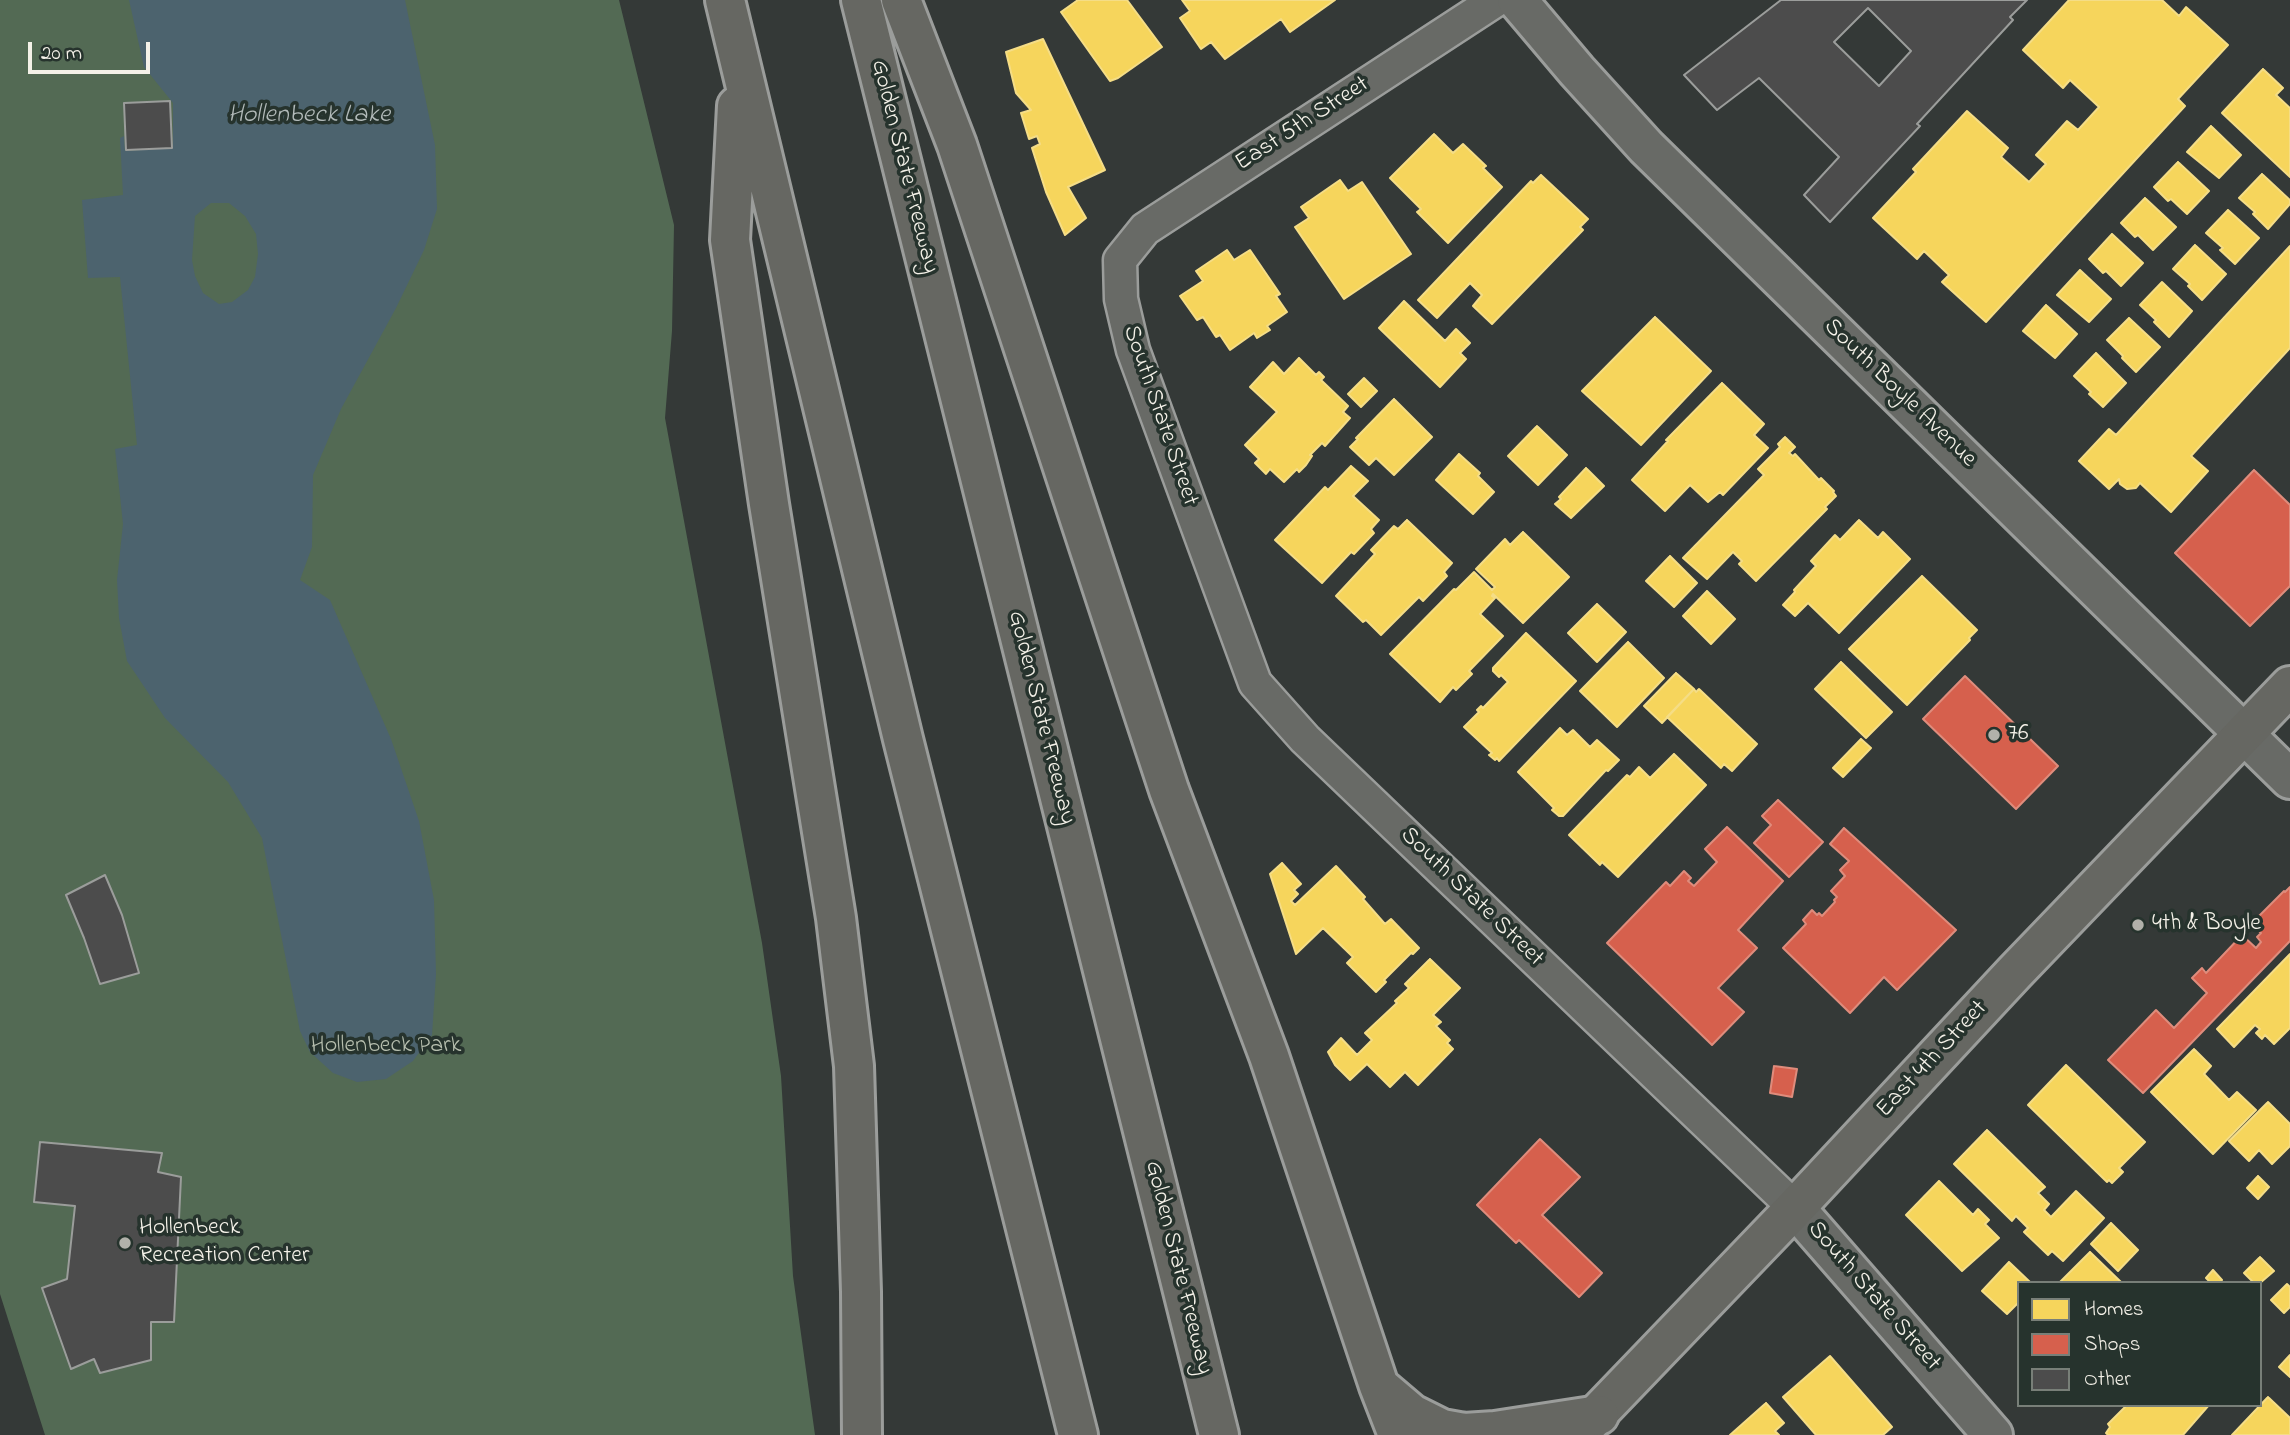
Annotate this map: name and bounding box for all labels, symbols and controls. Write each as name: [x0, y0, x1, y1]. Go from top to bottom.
scale bar: [32, 28, 154, 72]
text: 20 m: [41, 39, 82, 69]
street label: Golden State Freeway: [863, 57, 943, 277]
street label: East 5th Street: [1231, 71, 1375, 179]
water label: Hollenbeck Lake: [228, 101, 390, 133]
street label: South Boyle Avenue: [1817, 314, 1981, 474]
street label: South State Street: [1115, 322, 1203, 510]
street label: Golden State Freeway: [1000, 608, 1080, 828]
place label: 76: [2008, 721, 2028, 749]
marker: 76: [1986, 727, 2002, 743]
street label: South State Street: [1393, 822, 1549, 974]
place label: 4th & Boyle: [2152, 911, 2261, 939]
marker: 4th & Boyle: [2130, 917, 2146, 933]
street label: East 4th Street: [1871, 995, 1995, 1125]
park label: Hollenbeck Park: [311, 1033, 461, 1061]
street label: Golden State Freeway: [1137, 1158, 1217, 1378]
place label: Hollenbeck Recreation Center: [139, 1215, 310, 1271]
street label: South State Street: [1800, 1216, 1946, 1378]
marker: Hollenbeck Recreation Center: [117, 1235, 133, 1251]
legend: [2017, 1281, 2262, 1407]
text: Homes: [2084, 1295, 2144, 1325]
text: Shops: [2084, 1330, 2141, 1360]
text: Other: [2084, 1365, 2131, 1395]

